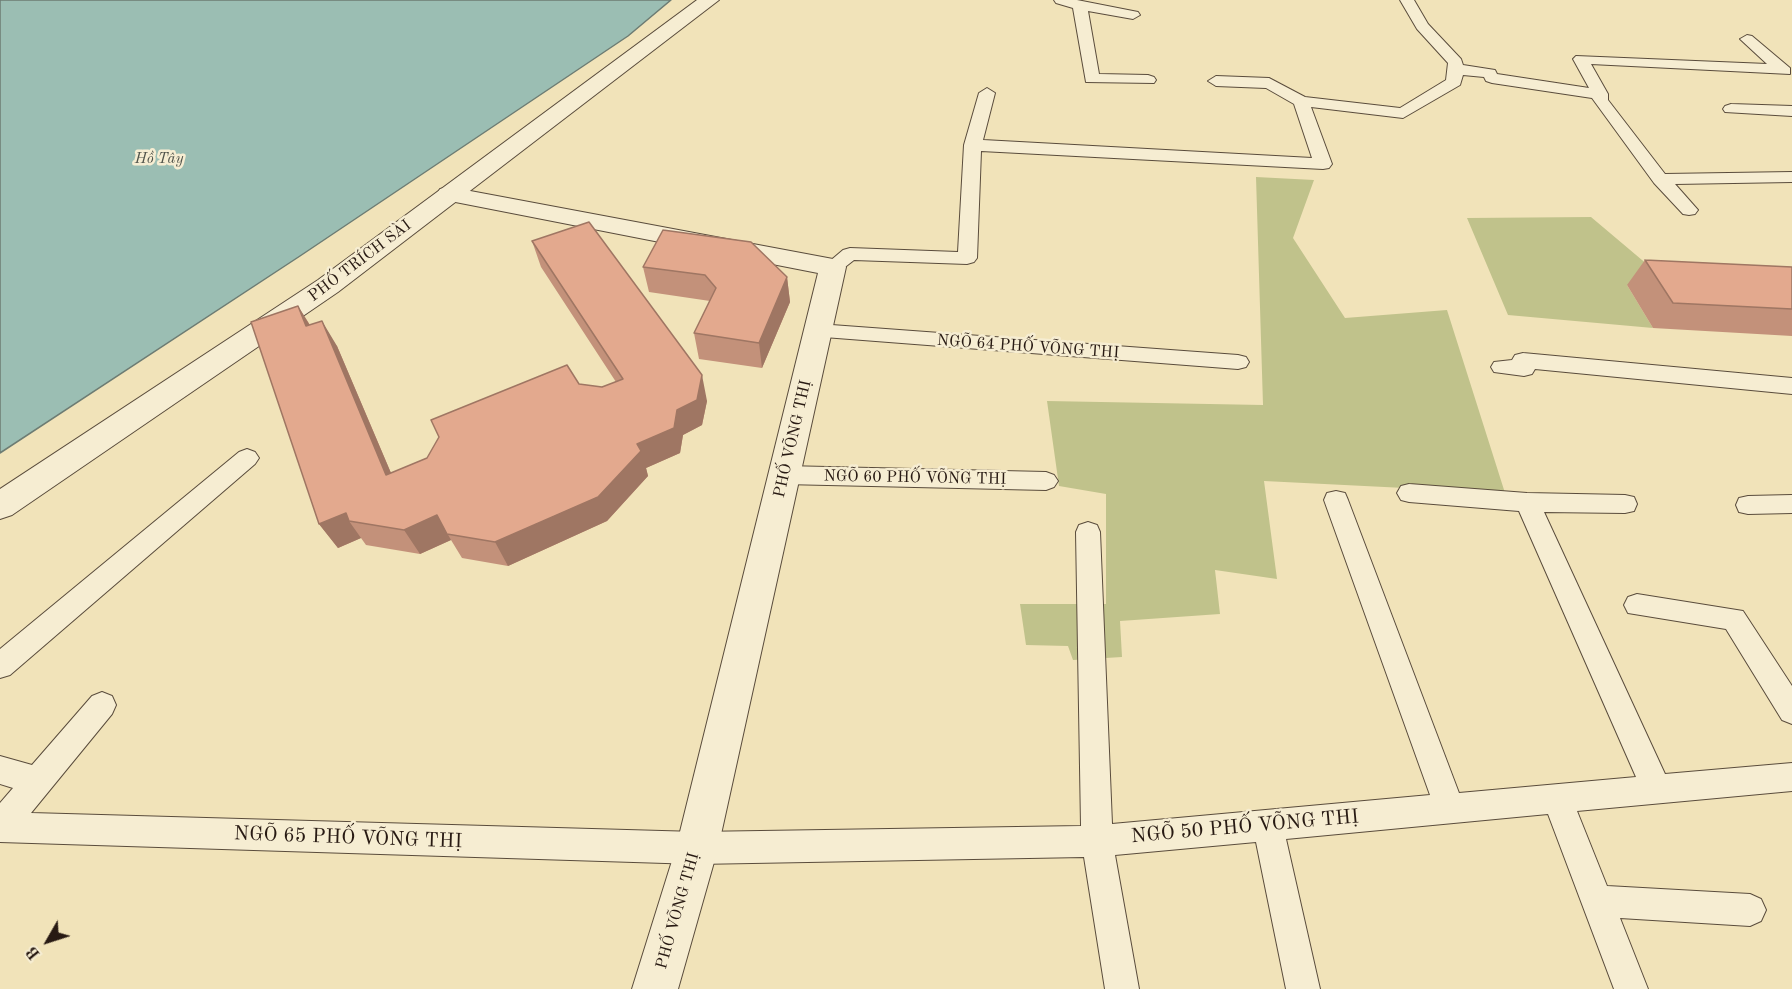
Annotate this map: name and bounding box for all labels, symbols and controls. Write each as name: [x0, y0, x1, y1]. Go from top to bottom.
water label: Hồ Tây: [135, 150, 183, 168]
street label: PHỐ TRÍCH SÀI: [305, 216, 415, 306]
street label: NGÕ 64 PHỐ VÕNG THỊ: [936, 331, 1120, 363]
street label: PHỐ VÕNG THỊ: [770, 378, 816, 500]
street label: NGÕ 60 PHỐ VÕNG THỊ: [823, 467, 1007, 489]
street label: NGÕ 50 PHỐ VÕNG THỊ: [1130, 805, 1360, 849]
street label: NGÕ 65 PHỐ VÕNG THỊ: [233, 822, 463, 854]
street label: PHỐ VÕNG THỊ: [652, 851, 704, 971]
north arrow: [18, 911, 78, 971]
text: B: [24, 943, 44, 962]

